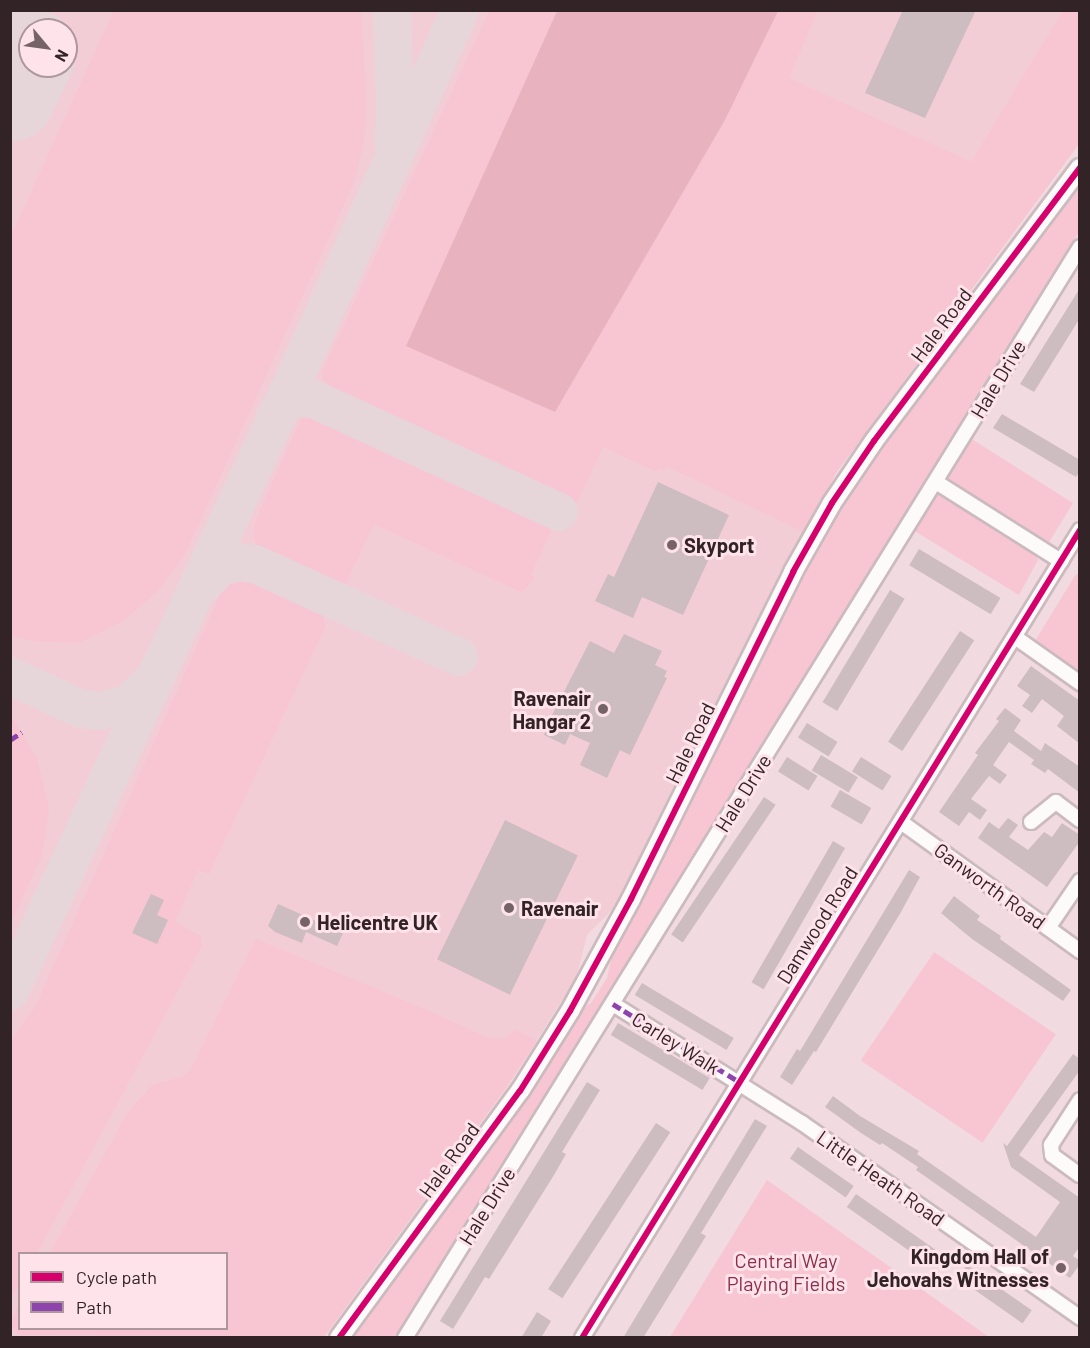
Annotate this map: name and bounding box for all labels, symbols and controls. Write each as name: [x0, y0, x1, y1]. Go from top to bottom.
north arrow: [18, 18, 78, 78]
text: N: [52, 47, 73, 65]
street label: Hale Road: [905, 283, 977, 367]
street label: Hale Drive: [965, 335, 1031, 423]
place label: Skyport: [684, 533, 754, 557]
marker: Skyport: [665, 538, 679, 552]
place label: Ravenair Hangar 2: [512, 686, 591, 733]
street label: Hale Road: [660, 699, 720, 787]
marker: Ravenair Hangar 2: [596, 702, 610, 716]
street label: Hale Drive: [710, 750, 776, 836]
street label: Ganworth Road: [930, 838, 1050, 934]
street label: Damwood Road: [771, 862, 863, 988]
place label: Ravenair: [521, 896, 598, 920]
marker: Ravenair: [502, 901, 516, 915]
place label: Helicentre UK: [317, 910, 438, 934]
marker: Helicentre UK: [298, 915, 312, 929]
street label: Carley Walk: [628, 1007, 724, 1079]
street label: Hale Road: [414, 1118, 484, 1202]
street label: Little Heath Road: [813, 1125, 949, 1231]
street label: Hale Drive: [454, 1163, 520, 1249]
place label: Kingdom Hall of Jehovahs Witnesses: [867, 1244, 1049, 1291]
park label: Central Way Playing Fields: [727, 1249, 845, 1296]
legend: [18, 1252, 228, 1330]
marker: Kingdom Hall of Jehovahs Witnesses: [1054, 1261, 1068, 1275]
text: Cycle path: [76, 1266, 157, 1288]
text: Path: [76, 1296, 112, 1318]

